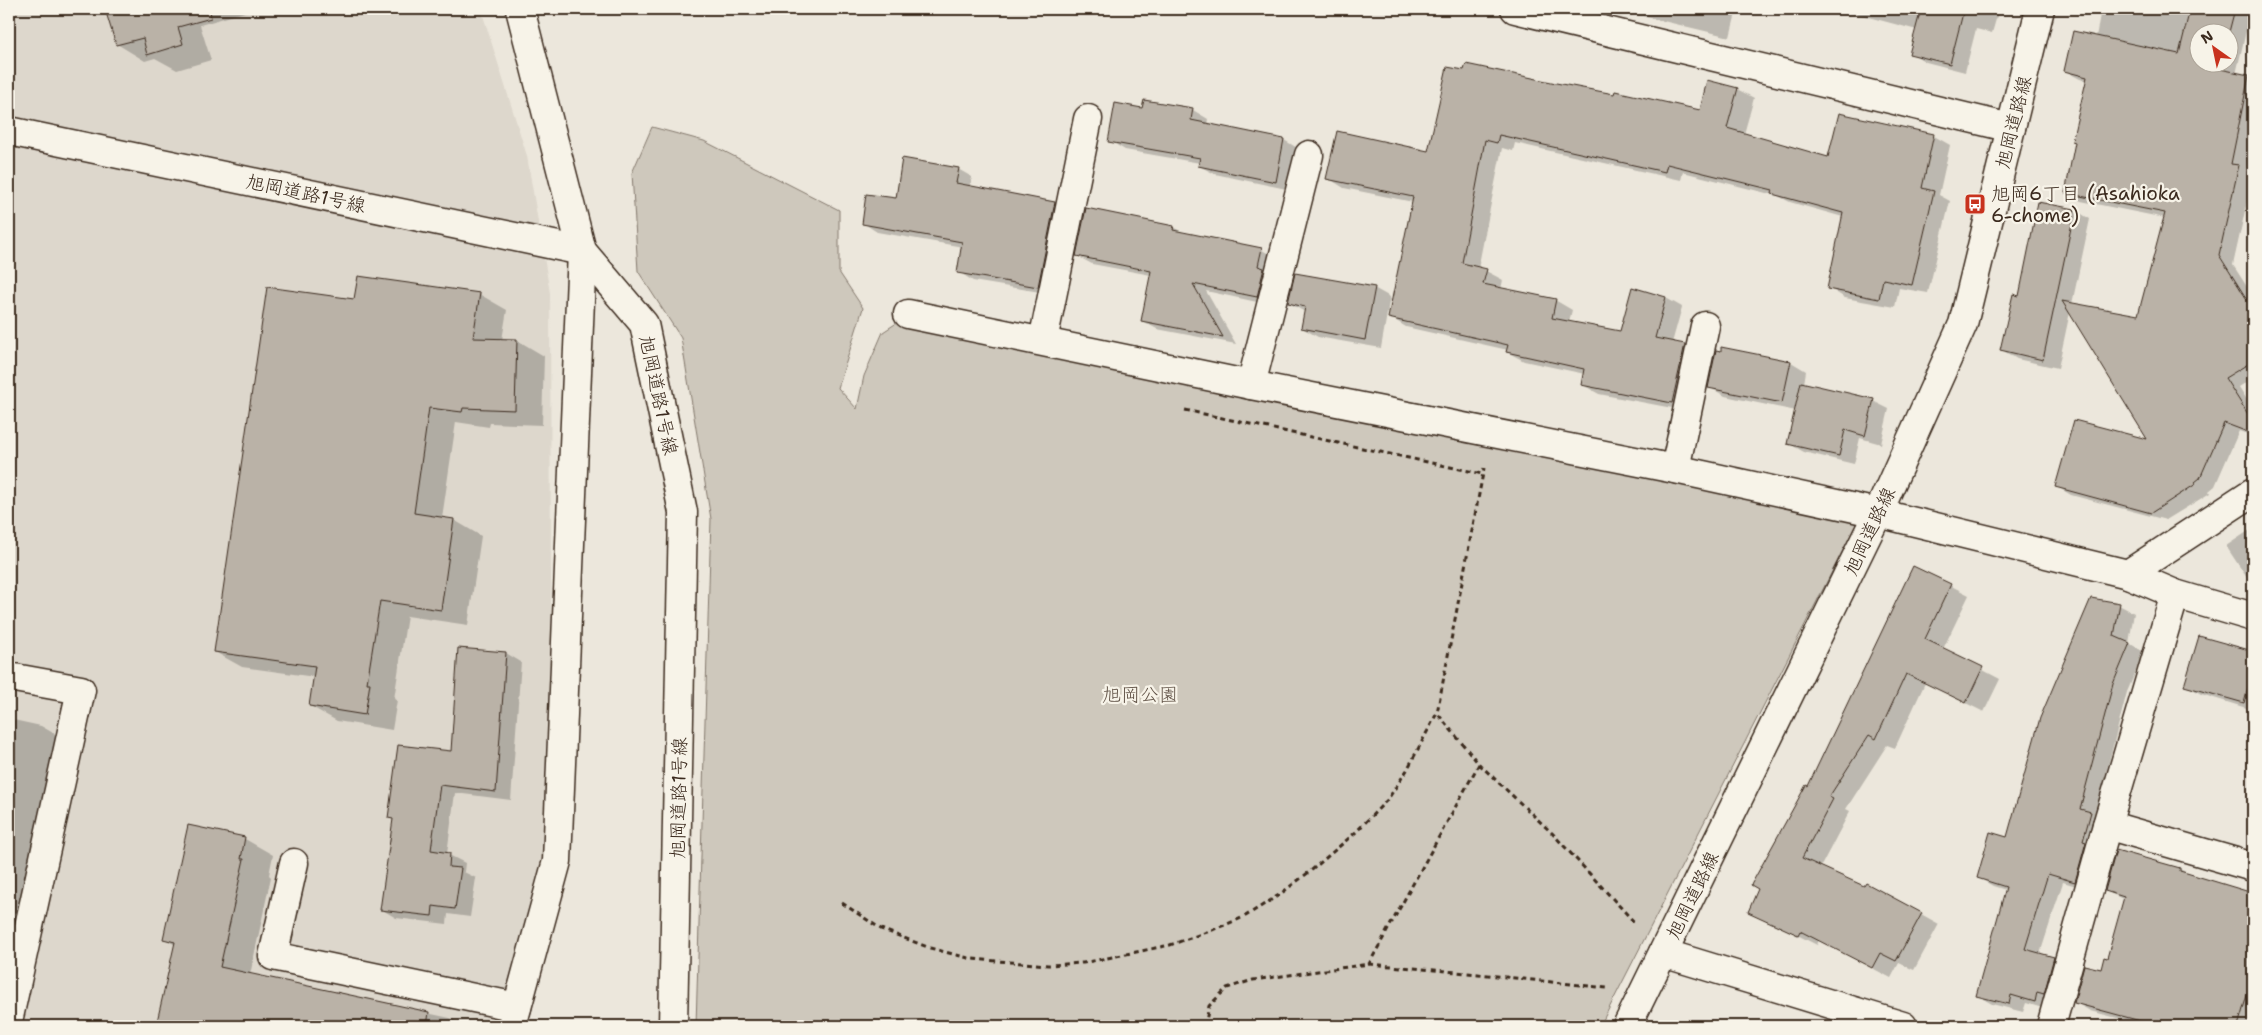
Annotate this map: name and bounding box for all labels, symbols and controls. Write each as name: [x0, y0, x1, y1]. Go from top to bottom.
north arrow: [2190, 22, 2240, 72]
text: N: [2197, 27, 2216, 48]
street label: 旭岡道路線: [1990, 73, 2037, 171]
street label: 旭岡道路1号線: [244, 169, 368, 218]
place label: 旭岡6丁目 (Asahioka 6-chome): [1991, 181, 2180, 228]
bus stop icon: 旭岡6丁目 (Asahioka 6-chome): [1963, 192, 1987, 216]
street label: 旭岡道路1号線: [634, 333, 683, 457]
street label: 旭岡道路線: [1838, 483, 1901, 580]
park label: 旭岡公園: [1102, 682, 1178, 707]
street label: 旭岡道路1号線: [665, 737, 692, 859]
street label: 旭岡道路線: [1660, 847, 1725, 943]

